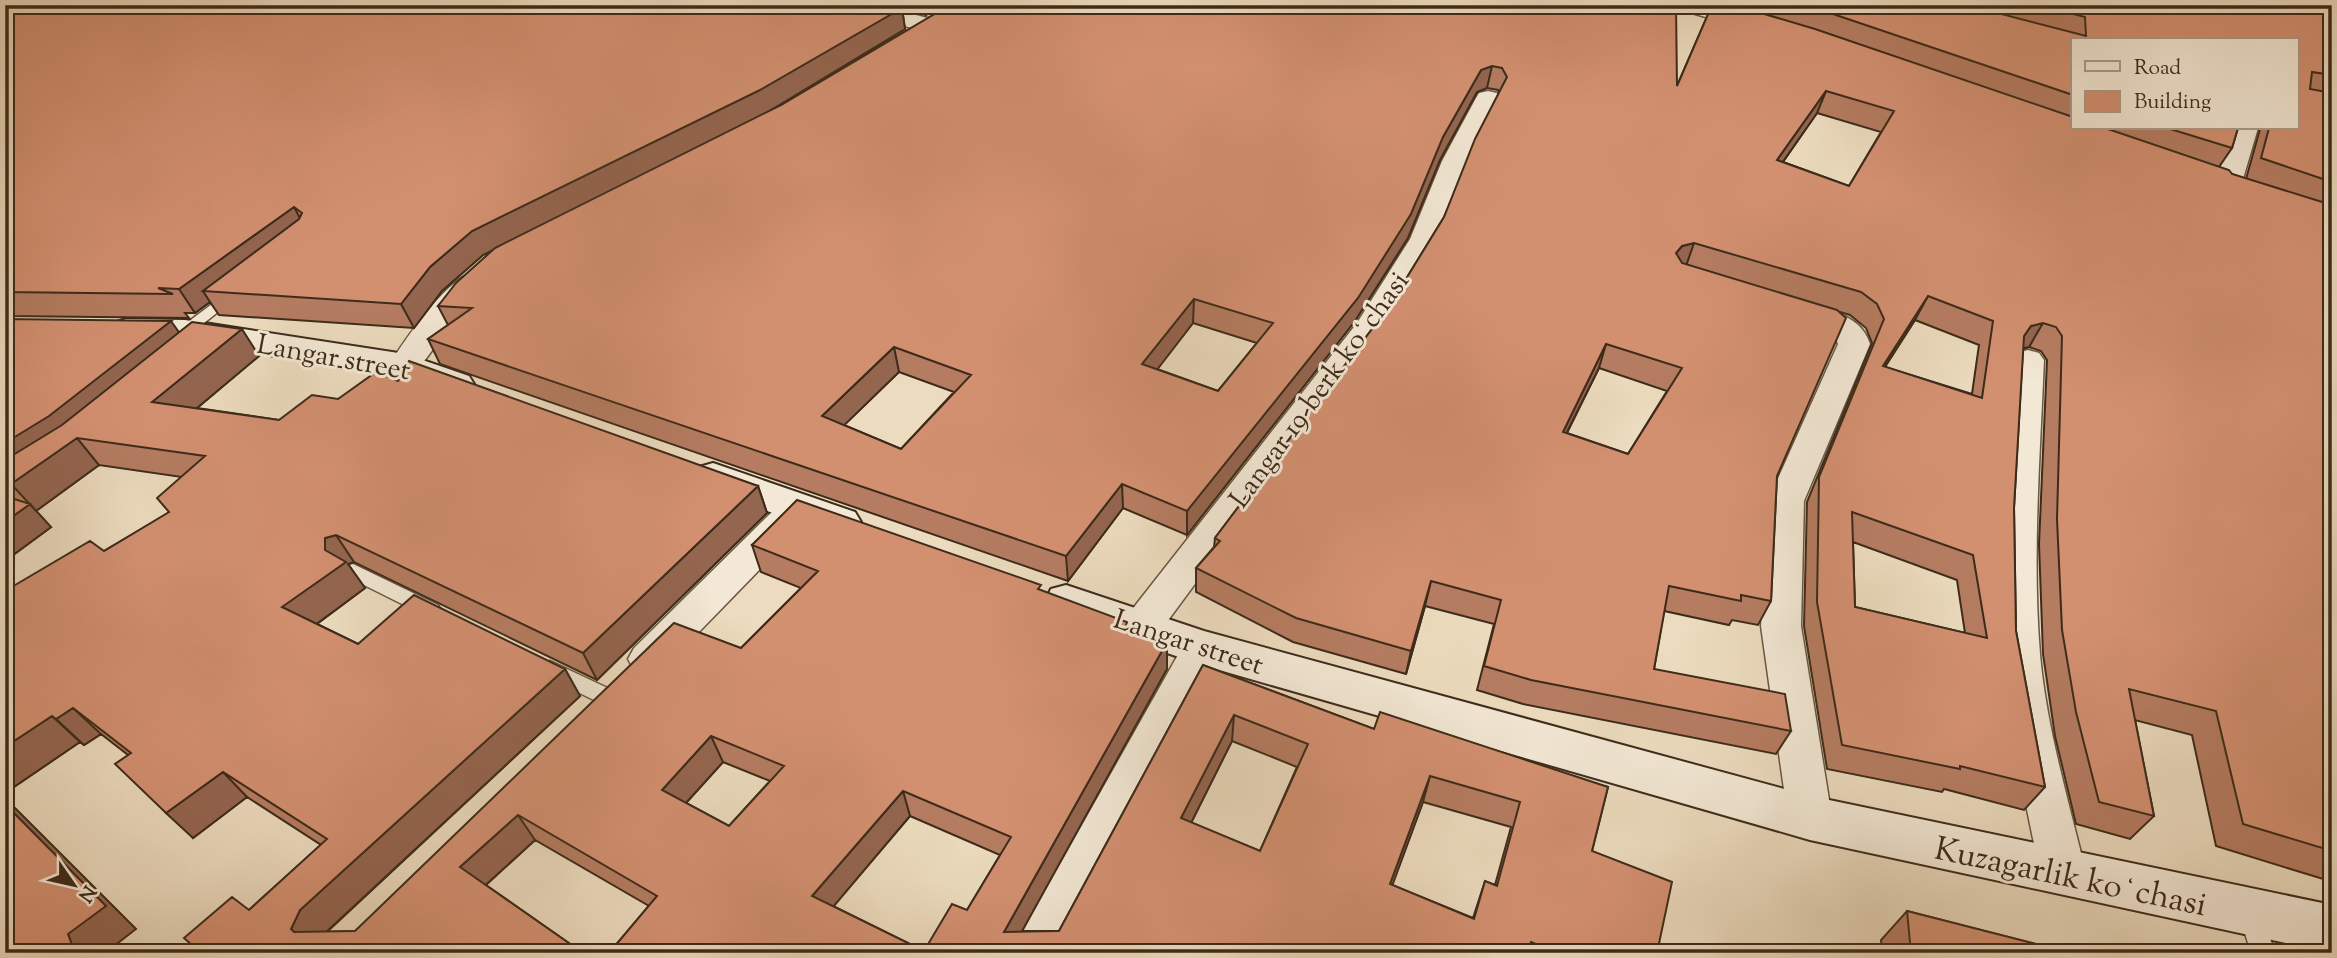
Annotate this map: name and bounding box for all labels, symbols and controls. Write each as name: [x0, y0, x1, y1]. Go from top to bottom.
legend: [2071, 38, 2298, 130]
text: Road: [2134, 54, 2181, 84]
text: Building: [2134, 88, 2211, 118]
street label: Langar 19-berk koʻchasi: [1221, 264, 1420, 517]
street label: Langar street: [254, 326, 414, 392]
street label: Langar street: [1108, 601, 1269, 687]
street label: Kuzagarlik koʻchasi: [1930, 827, 2211, 931]
north arrow: [38, 850, 108, 920]
text: N: [71, 879, 101, 907]

